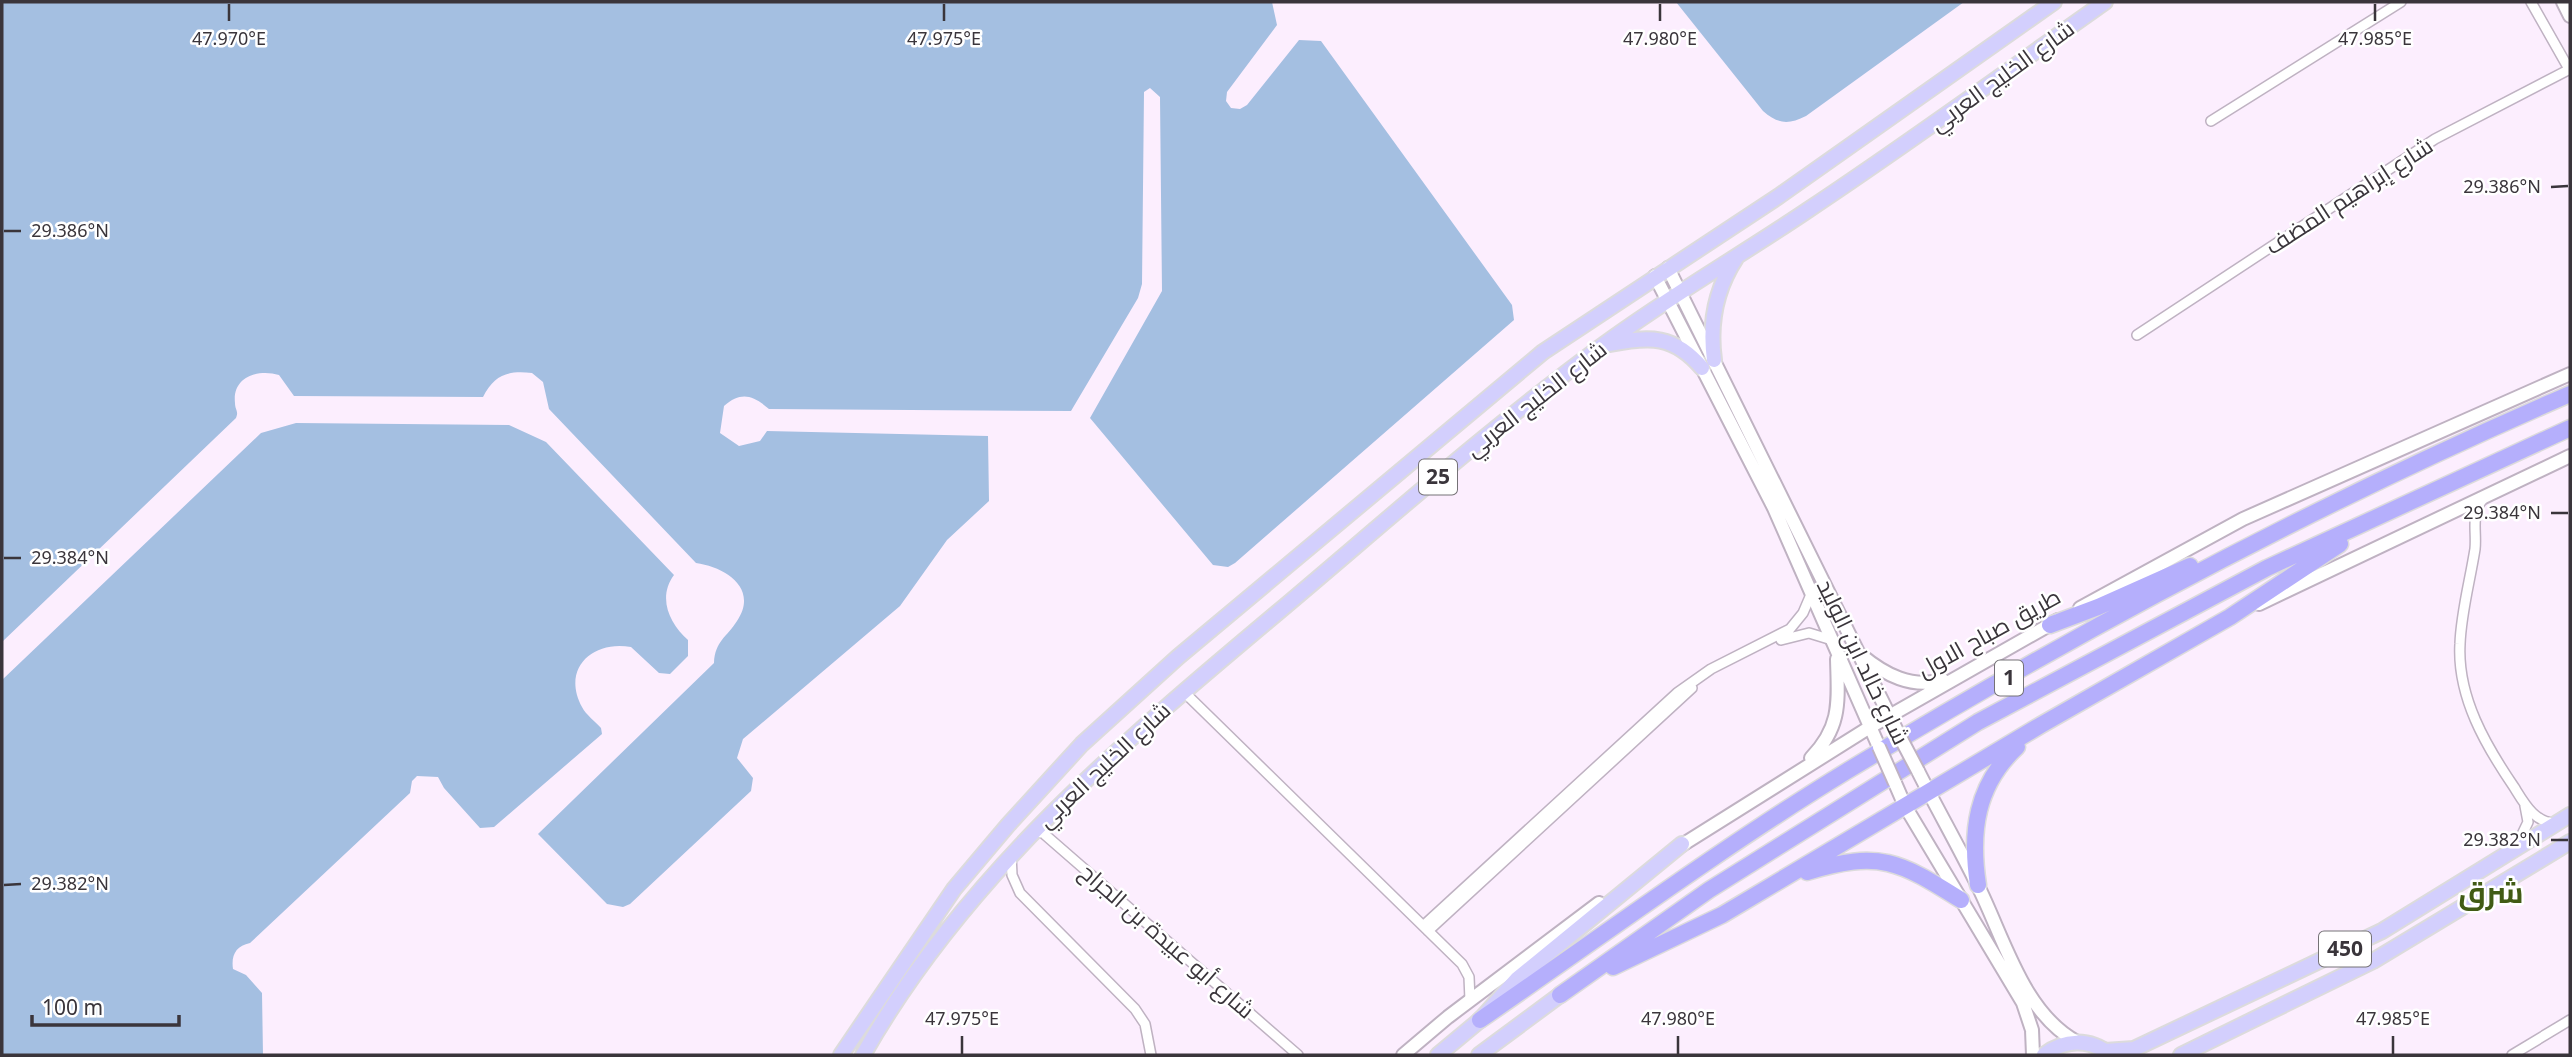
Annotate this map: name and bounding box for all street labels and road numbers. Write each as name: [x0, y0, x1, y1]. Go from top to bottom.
street label: شارع الخليج العربي: [1923, 12, 2082, 141]
street label: شارع إبراهيم المضف: [2258, 129, 2439, 262]
street label: شارع الخليج العربي: [1458, 333, 1615, 466]
road number: 25: [1419, 460, 1457, 494]
street label: شارع خالد ابن الوليد: [1809, 574, 1918, 750]
street label: طريق صباح الاول: [1911, 580, 2066, 686]
road number: 1: [1995, 660, 2023, 696]
street label: شارع الخليج العربي: [1030, 694, 1179, 837]
street label: شارع أبو عبيدة بن الجراح: [1073, 855, 1262, 1026]
road number: 450: [2319, 932, 2371, 967]

